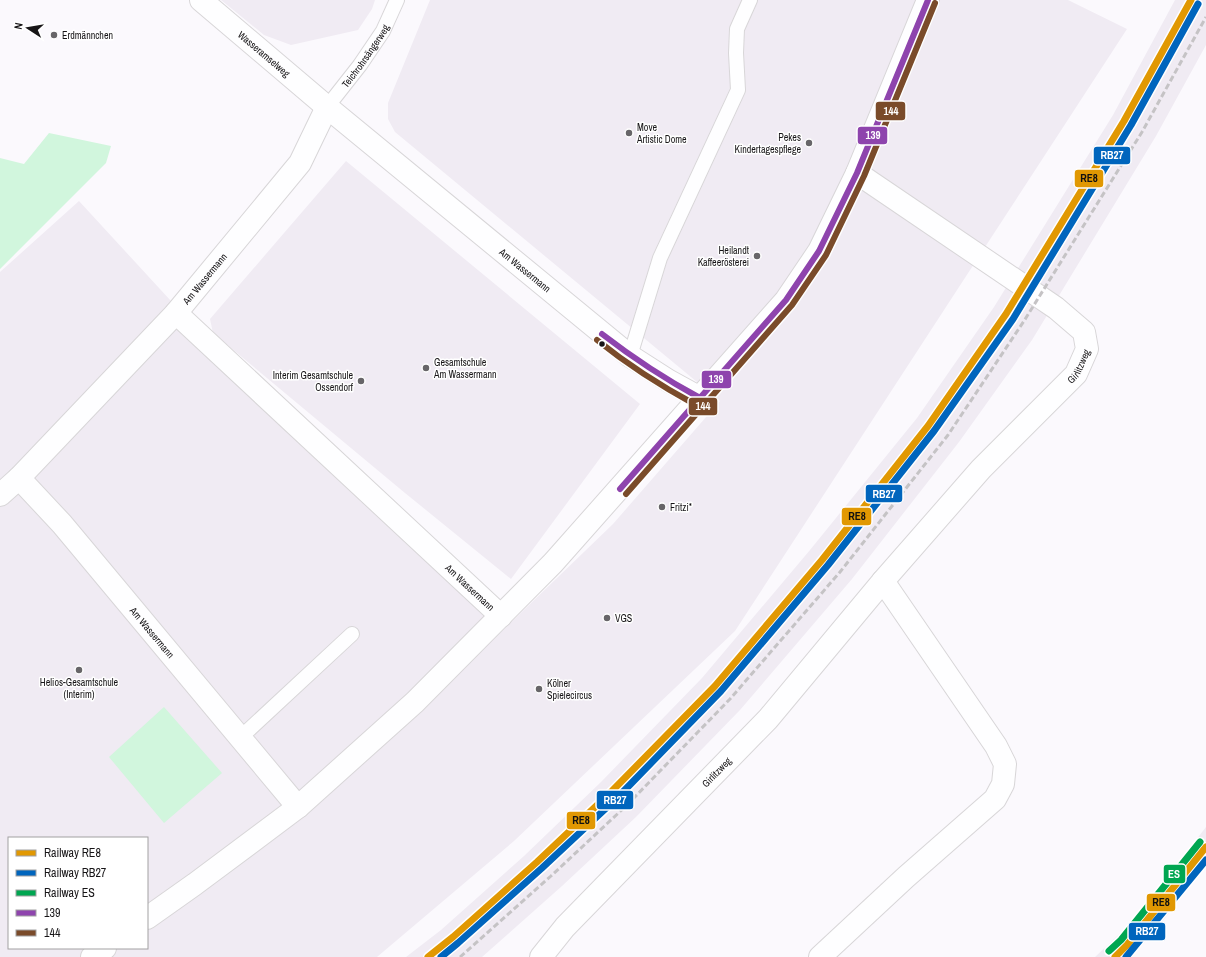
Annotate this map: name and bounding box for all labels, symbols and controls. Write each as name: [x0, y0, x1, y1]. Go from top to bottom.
north arrow: [8, 8, 48, 48]
text: N: [11, 21, 26, 31]
street label: Teichrohrsängerweg: [339, 22, 392, 90]
street label: Wasseramselweg: [235, 28, 293, 80]
place label: Erdmännchen: [62, 29, 113, 42]
marker: Erdmännchen: [49, 30, 59, 40]
line badge: 144: [875, 101, 906, 121]
text: 144: [883, 104, 899, 118]
place label: Move Artistic Dome: [636, 121, 687, 146]
line badge: 139: [857, 126, 888, 145]
marker: Move Artistic Dome: [624, 128, 634, 138]
text: 139: [865, 128, 881, 142]
place label: Pekes Kindertagespflege: [734, 131, 801, 156]
marker: Pekes Kindertagespflege: [804, 138, 814, 148]
line badge: RB27: [1093, 146, 1131, 165]
text: RB27: [1100, 148, 1124, 162]
line badge: RE8: [1074, 169, 1104, 188]
text: RE8: [1080, 171, 1098, 185]
place label: Heilandt Kaffeerösterei: [698, 244, 750, 269]
street label: Am Wassermann: [496, 245, 553, 295]
street label: Am Wassermann: [179, 251, 230, 308]
marker: Heilandt Kaffeerösterei: [752, 251, 762, 261]
unlabelled marker: [597, 339, 607, 349]
street label: Girlitzweg: [1064, 347, 1093, 386]
place label: Gesamtschule Am Wassermann: [433, 356, 497, 381]
marker: Gesamtschule Am Wassermann: [421, 363, 431, 373]
place label: Interim Gesamtschule Ossendorf: [273, 369, 354, 394]
line badge: 139: [701, 370, 732, 389]
text: 139: [708, 372, 724, 386]
marker: Interim Gesamtschule Ossendorf: [356, 376, 366, 386]
line badge: 144: [688, 397, 718, 416]
text: 144: [695, 399, 711, 413]
line badge: RB27: [865, 484, 903, 503]
text: RB27: [872, 487, 896, 501]
place label: Fritzi*: [670, 501, 692, 514]
marker: Fritzi*: [657, 502, 667, 512]
line badge: RE8: [841, 507, 872, 526]
text: RE8: [848, 509, 866, 523]
street label: Am Wassermann: [442, 561, 497, 614]
street label: Am Wassermann: [126, 604, 177, 661]
place label: VGS: [615, 612, 633, 625]
marker: VGS: [602, 613, 612, 623]
marker: Helios-Gesamtschule (Interim): [74, 665, 84, 675]
place label: Helios-Gesamtschule (Interim): [40, 676, 119, 701]
place label: Kölner Spielecircus: [547, 677, 592, 702]
marker: Kölner Spielecircus: [534, 684, 544, 694]
street label: Girlitzweg: [699, 754, 734, 790]
line badge: RB27: [596, 790, 634, 810]
text: RB27: [603, 793, 627, 807]
line badge: RE8: [566, 811, 596, 830]
text: RE8: [572, 813, 590, 827]
legend: [8, 837, 148, 949]
text: Railway RE8: [44, 845, 101, 861]
line badge: ES: [1163, 864, 1186, 884]
text: Railway RB27: [44, 865, 107, 881]
text: ES: [1168, 867, 1180, 881]
text: Railway ES: [44, 885, 95, 901]
line badge: RE8: [1146, 893, 1176, 912]
text: RE8: [1152, 895, 1170, 909]
text: 139: [44, 905, 60, 921]
line badge: RB27: [1128, 922, 1166, 941]
text: RB27: [1135, 924, 1159, 938]
text: 144: [44, 925, 61, 941]

